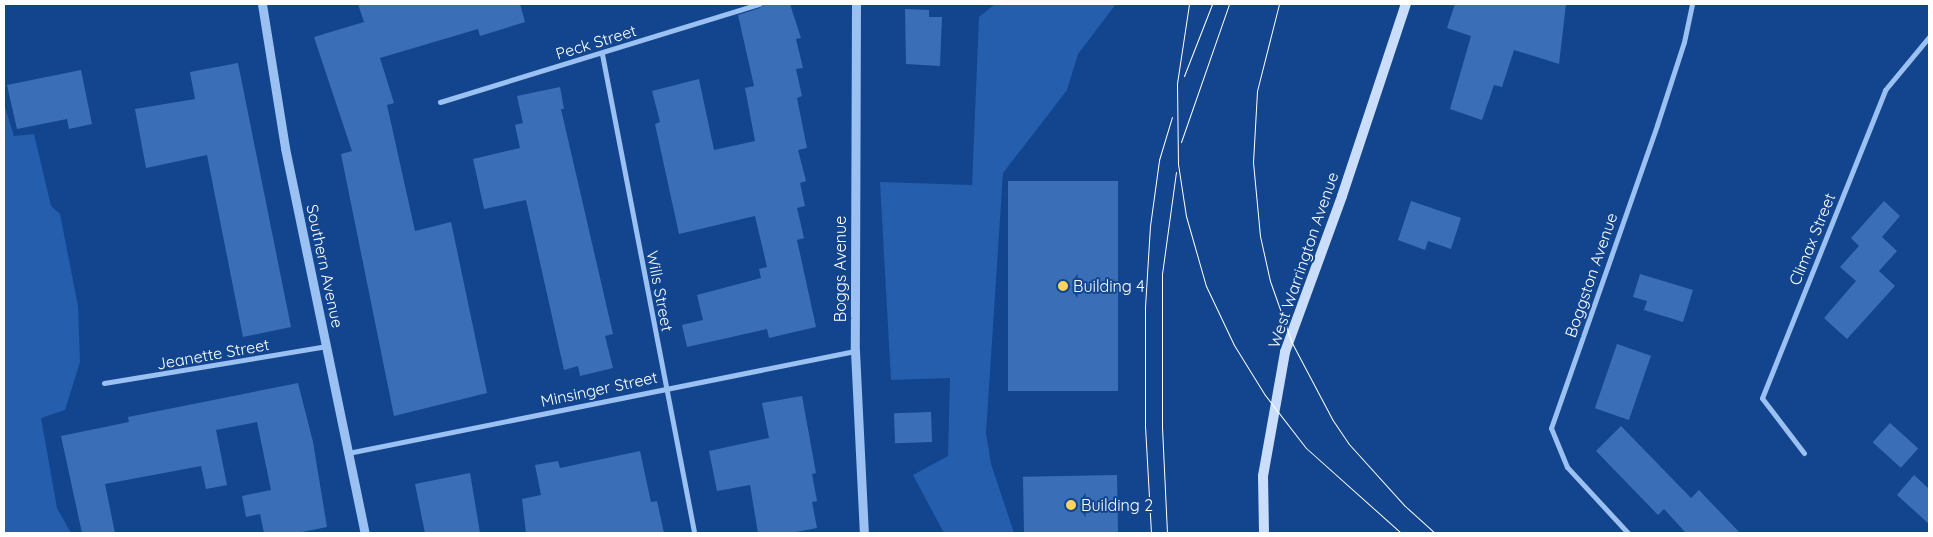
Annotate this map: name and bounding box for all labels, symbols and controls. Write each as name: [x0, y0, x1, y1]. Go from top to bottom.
street label: Peck Street: [553, 21, 639, 63]
street label: West Warrington Avenue: [1264, 169, 1342, 351]
street label: Climax Street: [1785, 190, 1839, 288]
street label: Southern Avenue: [303, 202, 347, 330]
street label: Boggston Avenue: [1561, 210, 1621, 340]
street label: Boggs Avenue: [830, 216, 850, 322]
street label: Wills Street: [643, 249, 677, 333]
place label: Building 4: [1073, 276, 1145, 296]
marker: Building 4: [1057, 280, 1069, 292]
street label: Jeanette Street: [155, 335, 271, 373]
street label: Minsinger Street: [539, 367, 659, 411]
place label: Building 2: [1081, 495, 1153, 515]
marker: Building 2: [1065, 499, 1077, 511]

